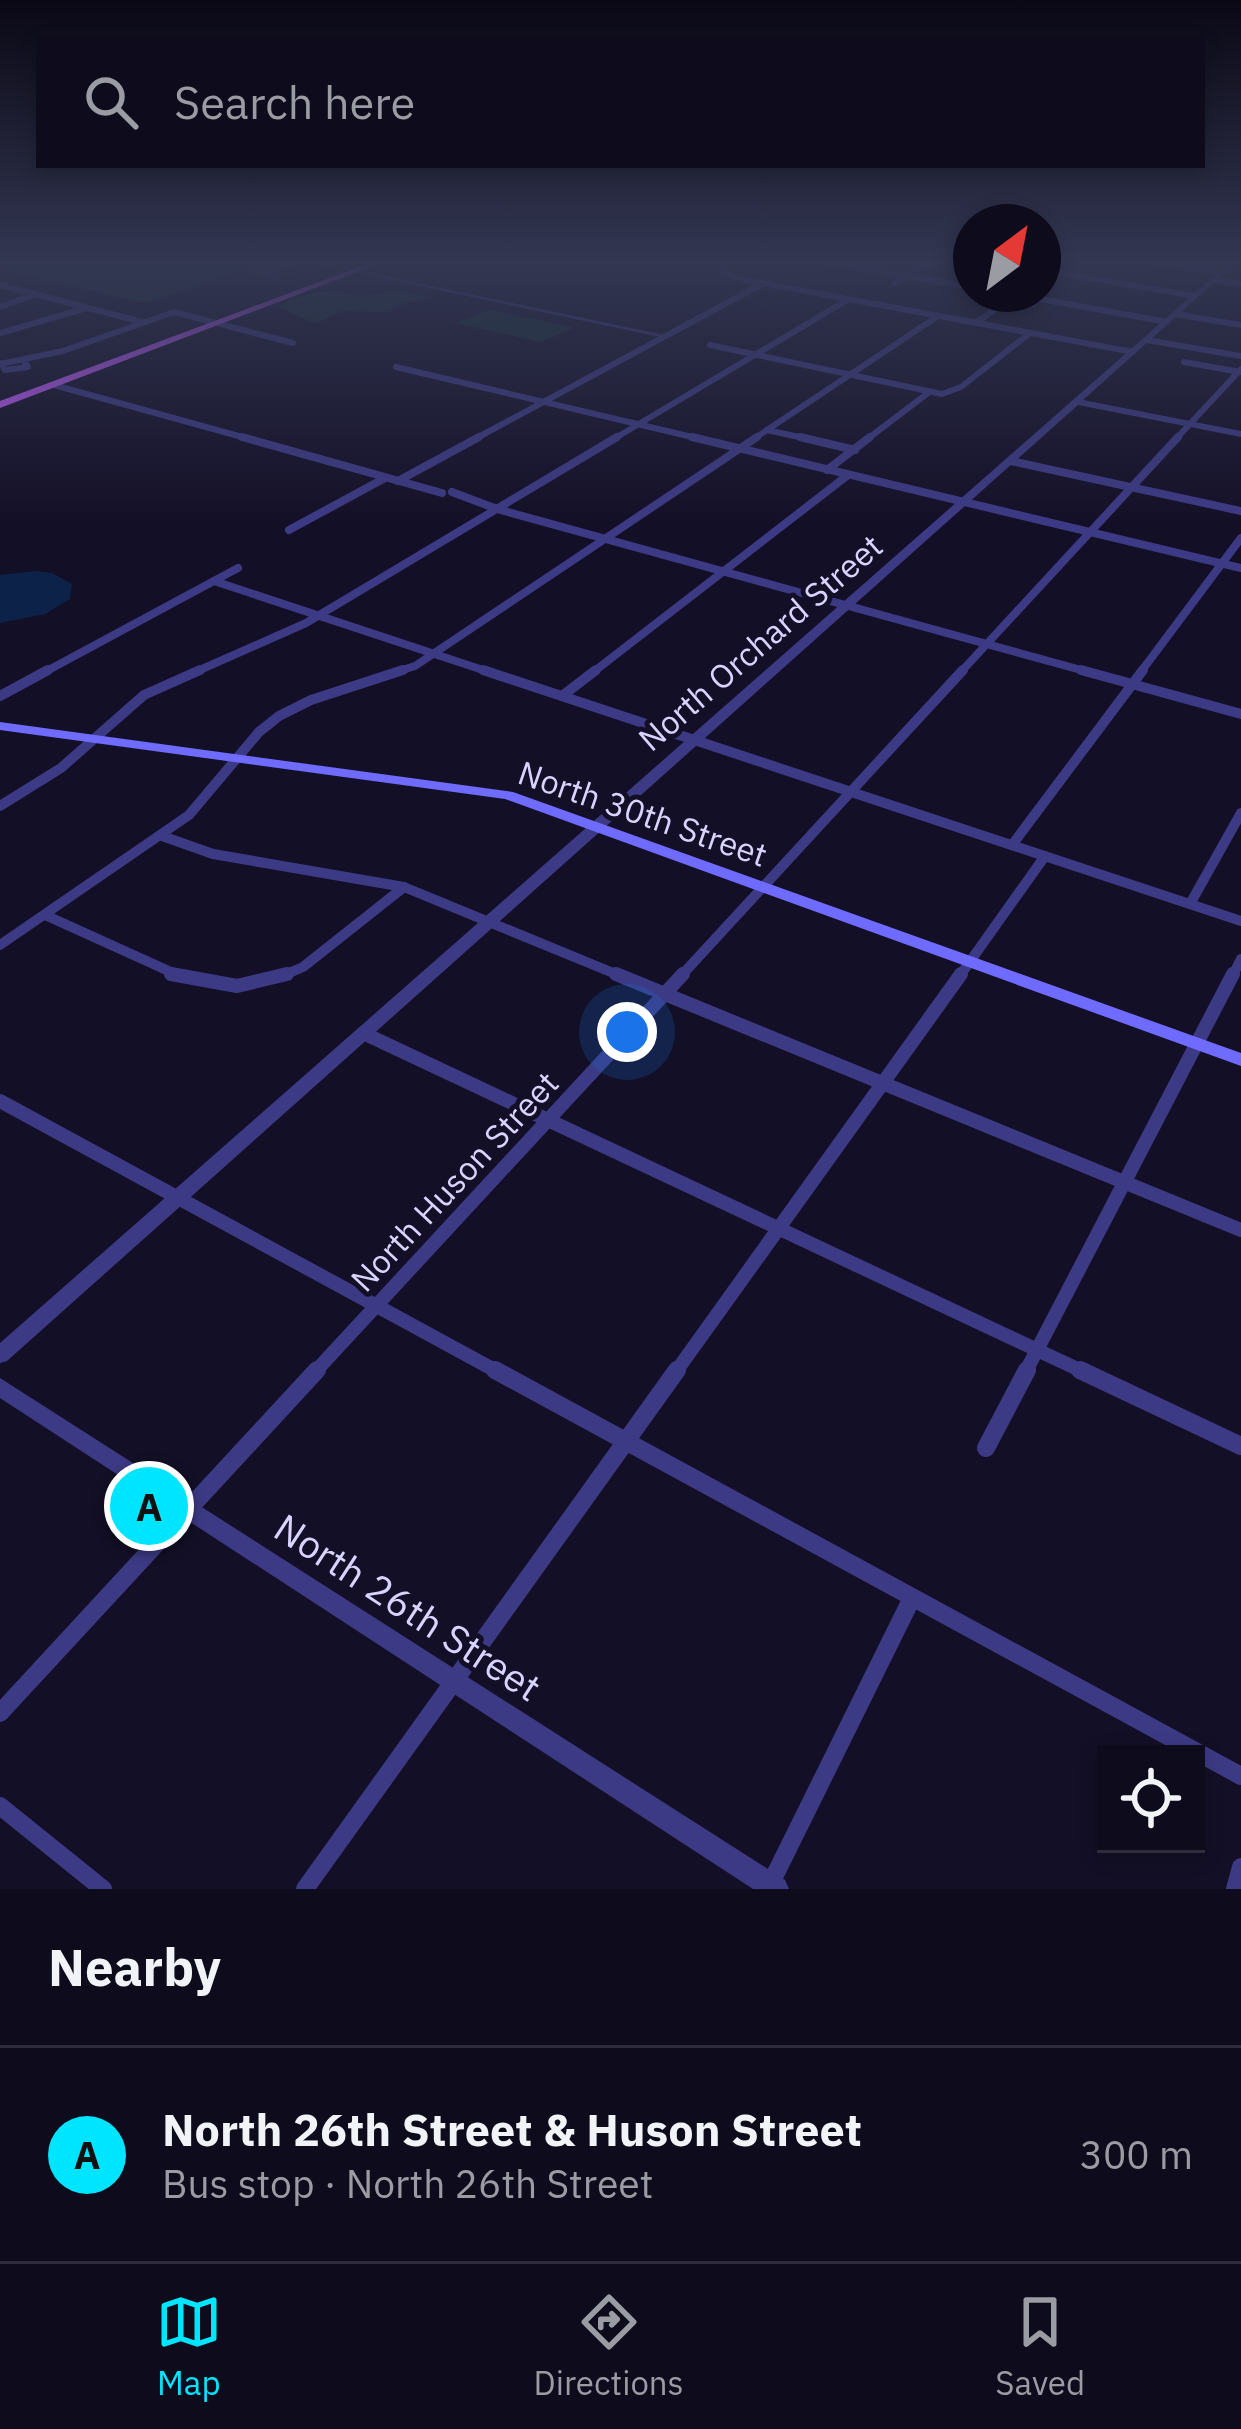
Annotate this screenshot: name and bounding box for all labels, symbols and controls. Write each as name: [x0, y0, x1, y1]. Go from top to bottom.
search box: [36, 36, 1205, 168]
icon: search: [78, 69, 144, 135]
text: Search here: [174, 73, 415, 131]
north arrow: [953, 204, 1061, 312]
street label: North Orchard Street: [629, 524, 891, 760]
street label: North 30th Street: [513, 750, 773, 876]
your location: [597, 1002, 657, 1062]
street label: North Huson Street: [341, 1062, 567, 1300]
pin: A: [110, 1461, 188, 1551]
street label: North 26th Street: [265, 1502, 551, 1712]
map controls: [1097, 1745, 1205, 1853]
button: locate: [1097, 1745, 1205, 1853]
text: Nearby: [48, 1934, 221, 2000]
text: North 26th Street & Huson Street: [162, 2100, 862, 2158]
text: A: [74, 2129, 100, 2180]
text: 300 m: [1080, 2129, 1193, 2180]
text: Bus stop · North 26th Street: [162, 2158, 653, 2209]
tab: Map: [156, 2289, 222, 2404]
tab: Directions: [534, 2289, 684, 2404]
tab: Saved: [995, 2289, 1085, 2404]

